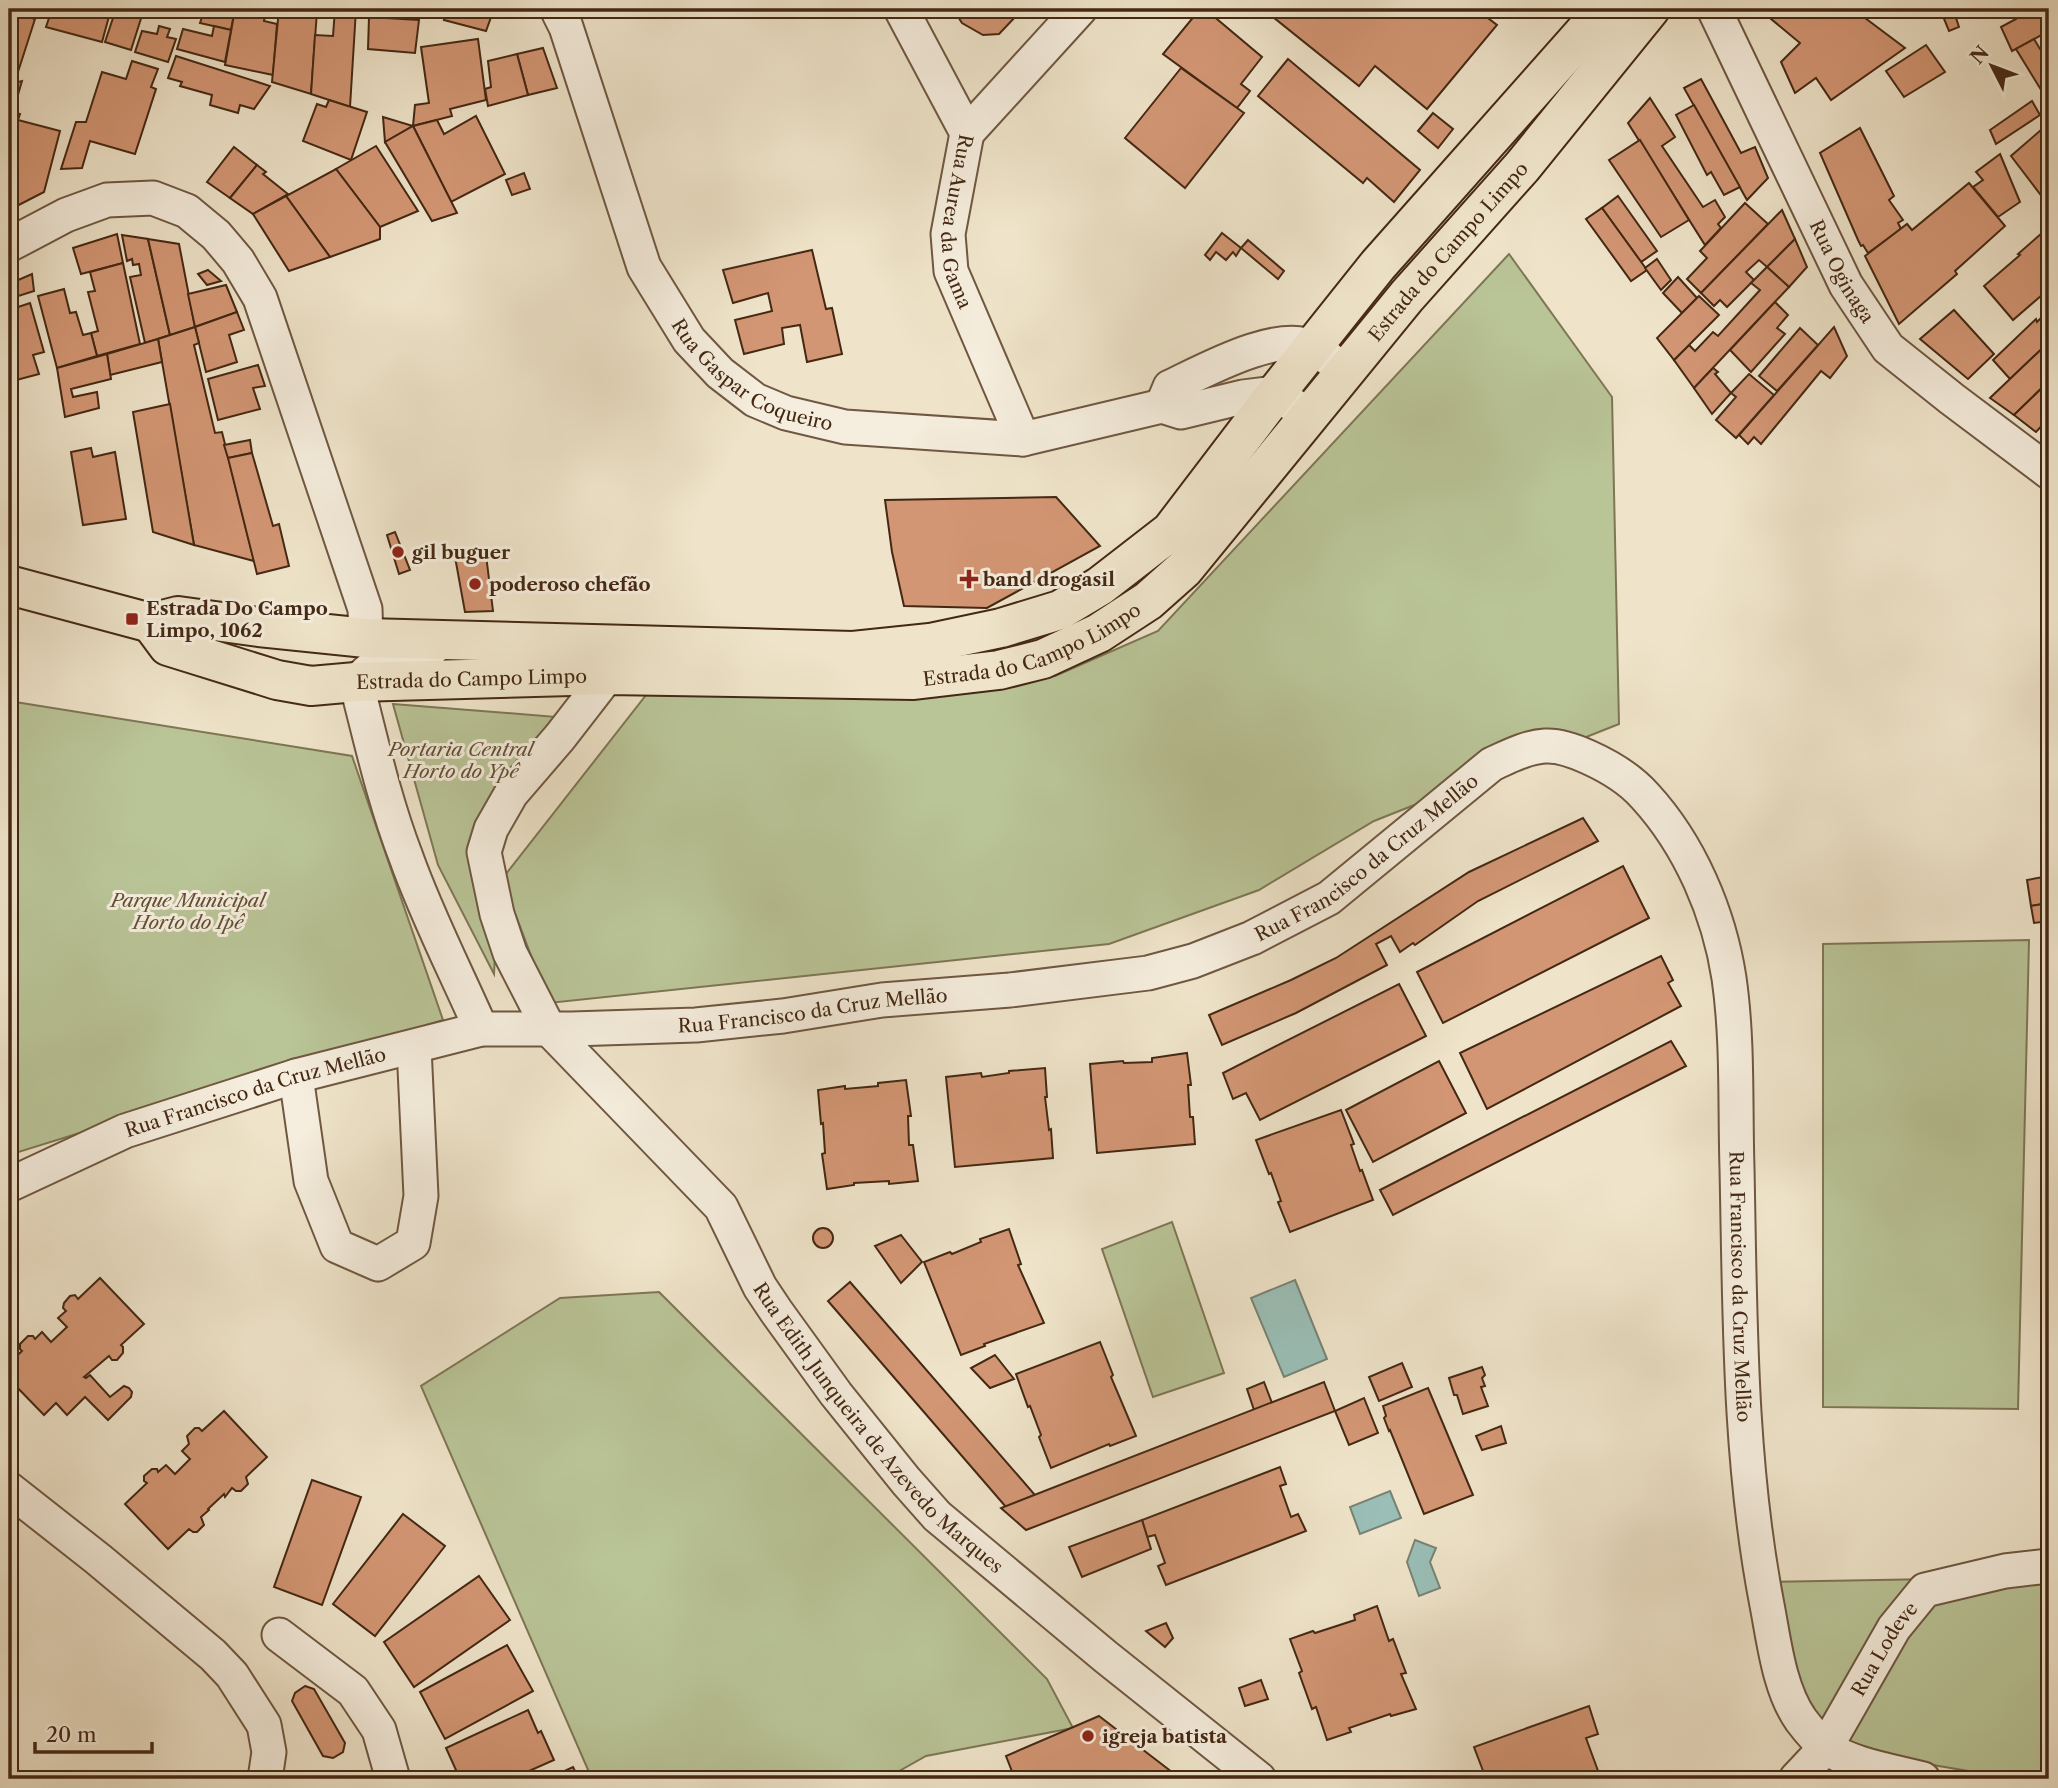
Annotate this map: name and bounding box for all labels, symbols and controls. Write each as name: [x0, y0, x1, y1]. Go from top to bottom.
north arrow: [1956, 32, 2026, 102]
text: N: [1966, 41, 1994, 69]
street label: Rua Aurea da Gama: [936, 132, 978, 312]
street label: Estrada do Campo Limpo: [1363, 157, 1533, 346]
street label: Rua Oginaga: [1805, 216, 1879, 327]
street label: Rua Gaspar Coqueiro: [667, 314, 835, 435]
place label: gil buguer: [411, 541, 511, 564]
marker: gil buguer: [390, 544, 406, 560]
place label: band drogasil: [982, 568, 1115, 591]
marker: band drogasil: [961, 571, 977, 587]
place label: poderoso chefão: [489, 573, 651, 596]
marker: poderoso chefão: [467, 576, 483, 592]
place label: Estrada Do Campo Limpo, 1062: [146, 597, 328, 642]
street label: Estrada do Campo Limpo: [922, 598, 1145, 690]
marker: Estrada Do Campo Limpo, 1062: [124, 611, 140, 627]
street label: Estrada do Campo Limpo: [356, 664, 587, 693]
park label: Portaria Central Horto do Ypê: [386, 738, 536, 783]
street label: Rua Francisco da Cruz Mellão: [1251, 769, 1483, 946]
park label: Parque Municipal Horto do Ipê: [109, 889, 267, 934]
street label: Rua Francisco da Cruz Mellão: [677, 983, 948, 1037]
street label: Rua Francisco da Cruz Mellão: [122, 1042, 388, 1142]
street label: Rua Francisco da Cruz Mellão: [1725, 1150, 1756, 1423]
street label: Rua Edith Junqueira de Azevedo Marques: [749, 1278, 1008, 1578]
street label: Rua Lodeve: [1846, 1597, 1922, 1700]
scale bar: [35, 1711, 152, 1755]
text: 20 m: [46, 1722, 97, 1747]
place label: igreja batista: [1102, 1725, 1228, 1748]
marker: igreja batista: [1080, 1728, 1096, 1744]

